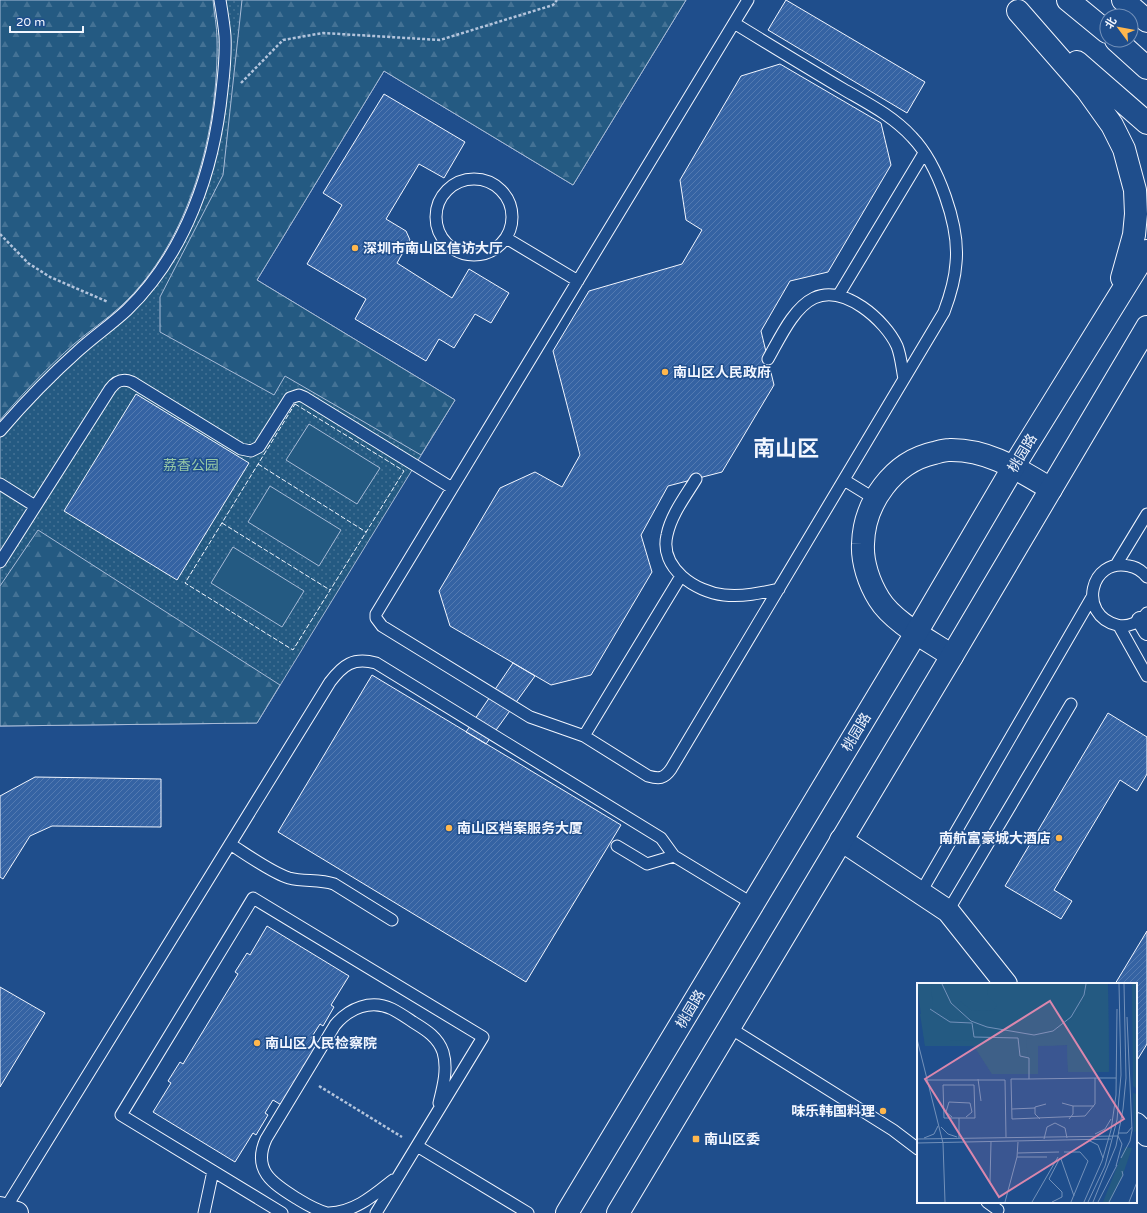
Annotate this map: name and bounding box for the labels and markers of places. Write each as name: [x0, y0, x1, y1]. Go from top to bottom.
place label: 深圳市南山区信访大厅: [363, 240, 503, 257]
marker: 深圳市南山区信访大厅: [350, 243, 360, 253]
place label: 南山区人民政府: [673, 364, 771, 381]
marker: 南山区人民政府: [660, 367, 670, 377]
place label: 南山区档案服务大厦: [457, 820, 583, 837]
marker: 南山区档案服务大厦: [444, 823, 454, 833]
place label: 南航富豪城大酒店: [939, 830, 1051, 847]
marker: 南航富豪城大酒店: [1054, 833, 1064, 843]
place label: 南山区人民检察院: [265, 1035, 377, 1052]
marker: 南山区人民检察院: [252, 1038, 262, 1048]
place label: 味乐韩国料理: [791, 1103, 875, 1120]
marker: 味乐韩国料理: [878, 1106, 888, 1116]
place label: 南山区委: [704, 1131, 760, 1148]
marker: 南山区委: [691, 1134, 701, 1144]

